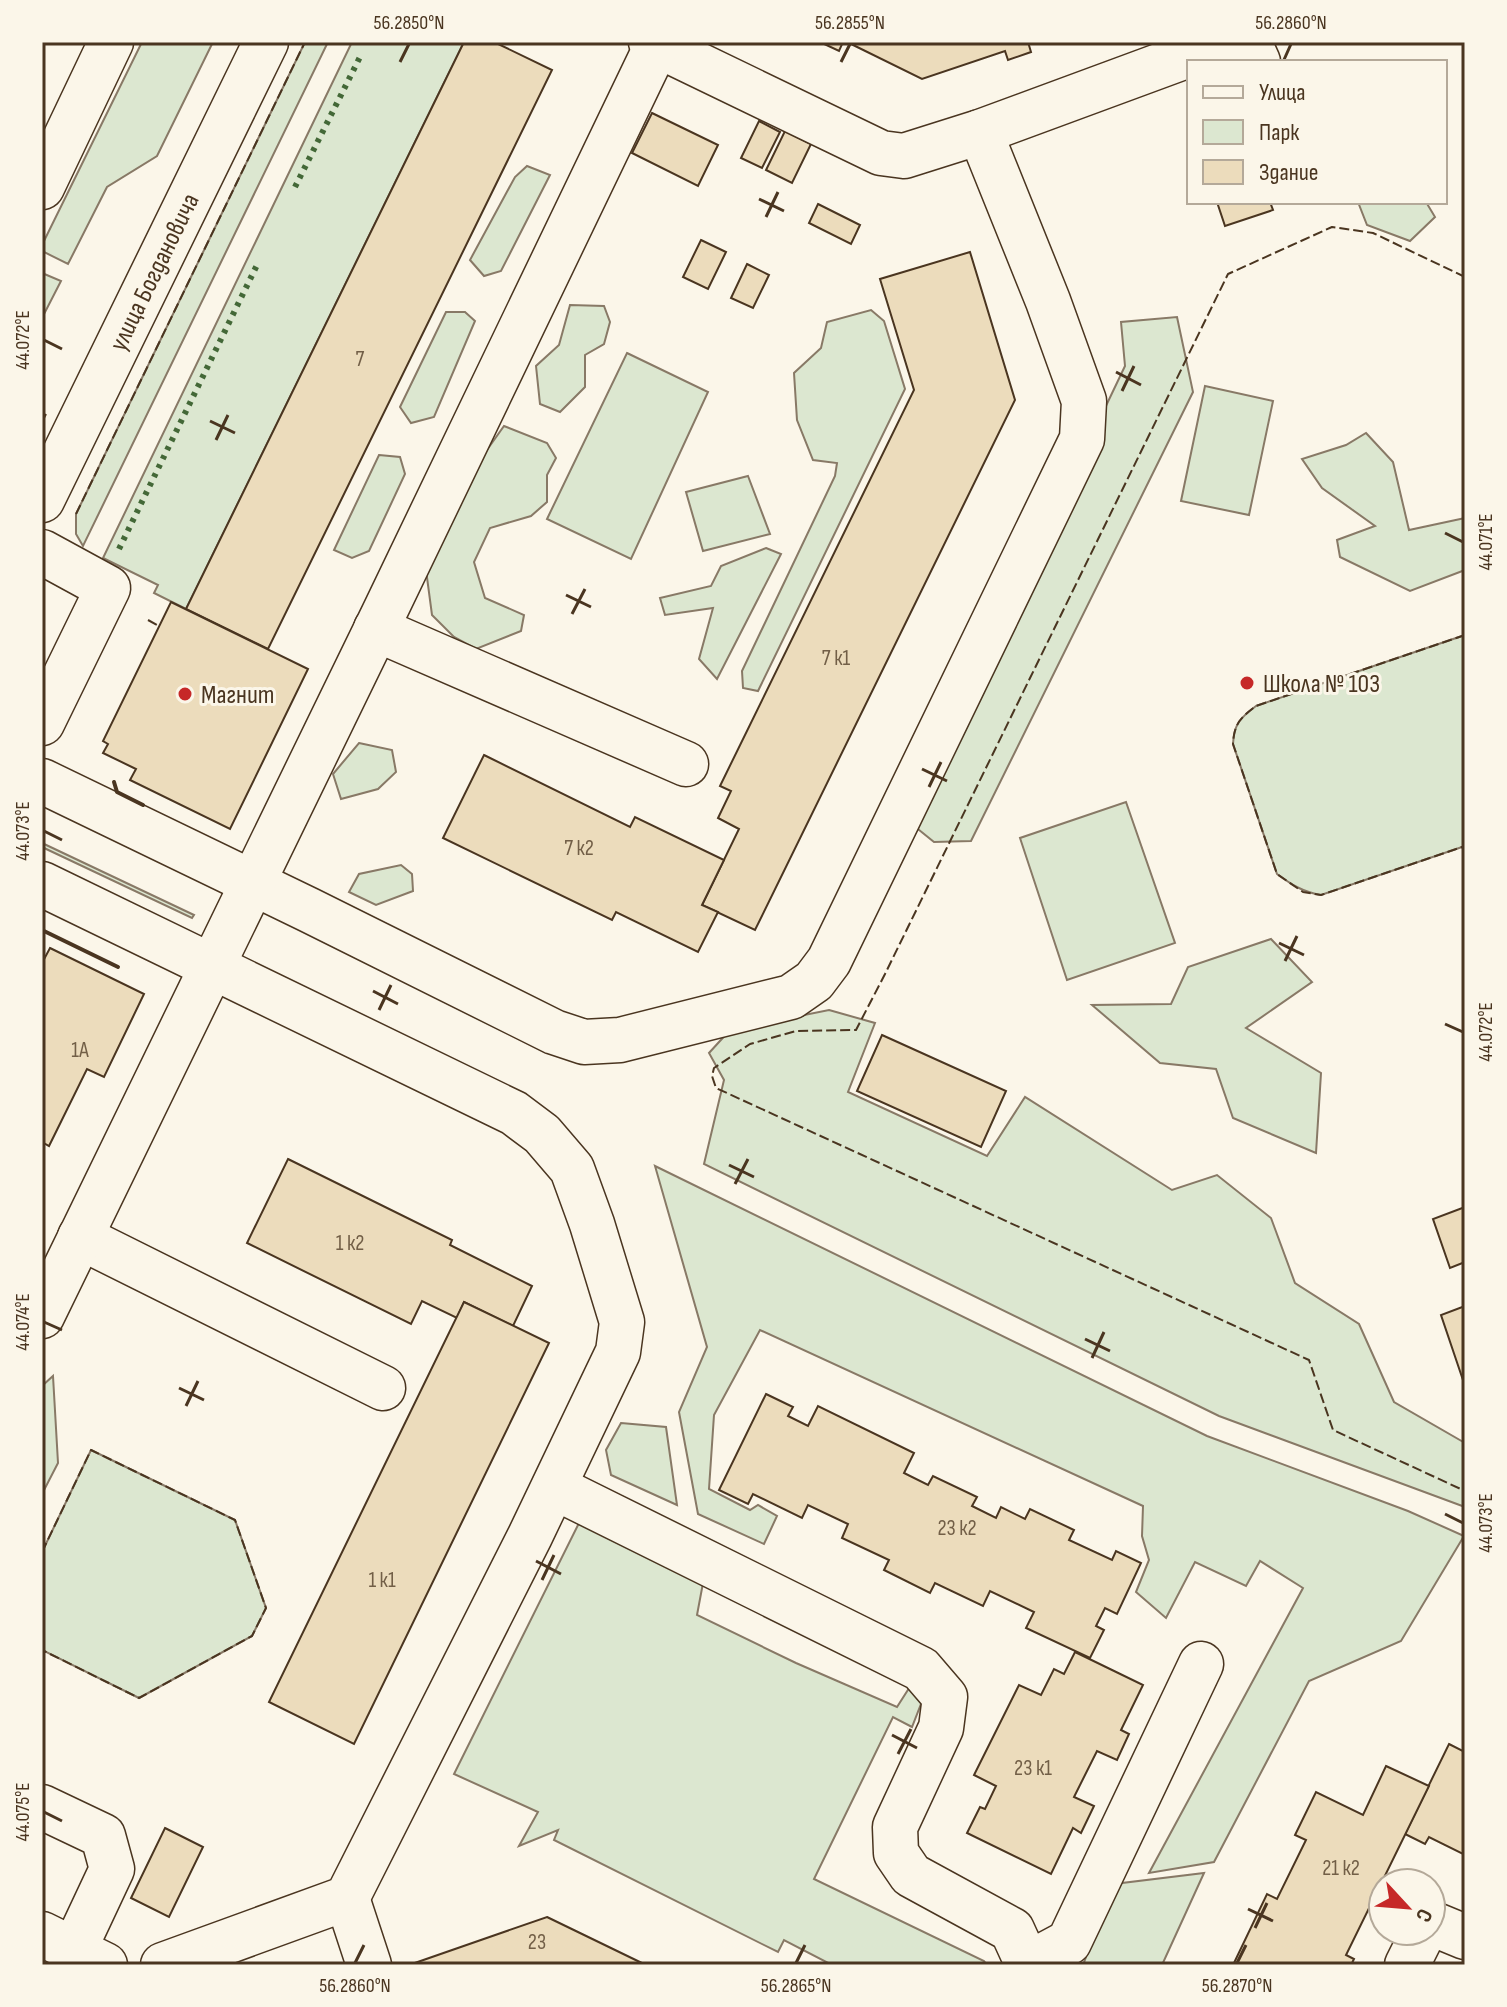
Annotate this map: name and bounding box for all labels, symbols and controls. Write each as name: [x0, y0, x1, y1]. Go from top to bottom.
text: 56.2850°N: [374, 11, 444, 35]
text: 56.2855°N: [815, 11, 885, 35]
text: 56.2860°N: [1255, 11, 1327, 35]
legend: [1187, 60, 1447, 204]
text: Улица: [1259, 78, 1305, 107]
text: Парк: [1259, 118, 1300, 147]
text: Здание: [1259, 158, 1318, 187]
street label: улица Богдановича: [103, 189, 206, 356]
text: 44.072°E: [11, 310, 35, 370]
house number: 7: [356, 346, 365, 373]
text: 44.071°E: [1474, 513, 1498, 571]
house number: 7 к1: [822, 645, 850, 672]
place label: Школа № 103: [1263, 669, 1380, 700]
marker: Школа № 103: [1238, 674, 1256, 692]
place label: Магнит: [201, 680, 274, 711]
marker: Магнит: [176, 685, 194, 703]
text: 44.073°E: [11, 801, 35, 861]
house number: 7 к2: [564, 835, 594, 862]
text: 44.072°E: [1474, 1002, 1498, 1062]
house number: 1А: [71, 1037, 89, 1064]
house number: 1 к2: [336, 1230, 364, 1257]
text: 44.074°E: [11, 1293, 35, 1351]
text: 44.073°E: [1474, 1493, 1498, 1553]
house number: 23 к2: [937, 1515, 977, 1542]
house number: 1 к1: [368, 1567, 396, 1594]
house number: 23 к1: [1014, 1755, 1052, 1782]
text: 44.075°E: [11, 1782, 35, 1842]
house number: 21 к2: [1322, 1855, 1360, 1882]
north arrow: [1367, 1867, 1447, 1947]
text: С: [1409, 1904, 1438, 1926]
house number: 23: [528, 1929, 546, 1956]
text: 56.2860°N: [319, 1974, 391, 1998]
text: 56.2865°N: [761, 1974, 831, 1998]
text: 56.2870°N: [1202, 1974, 1272, 1998]

